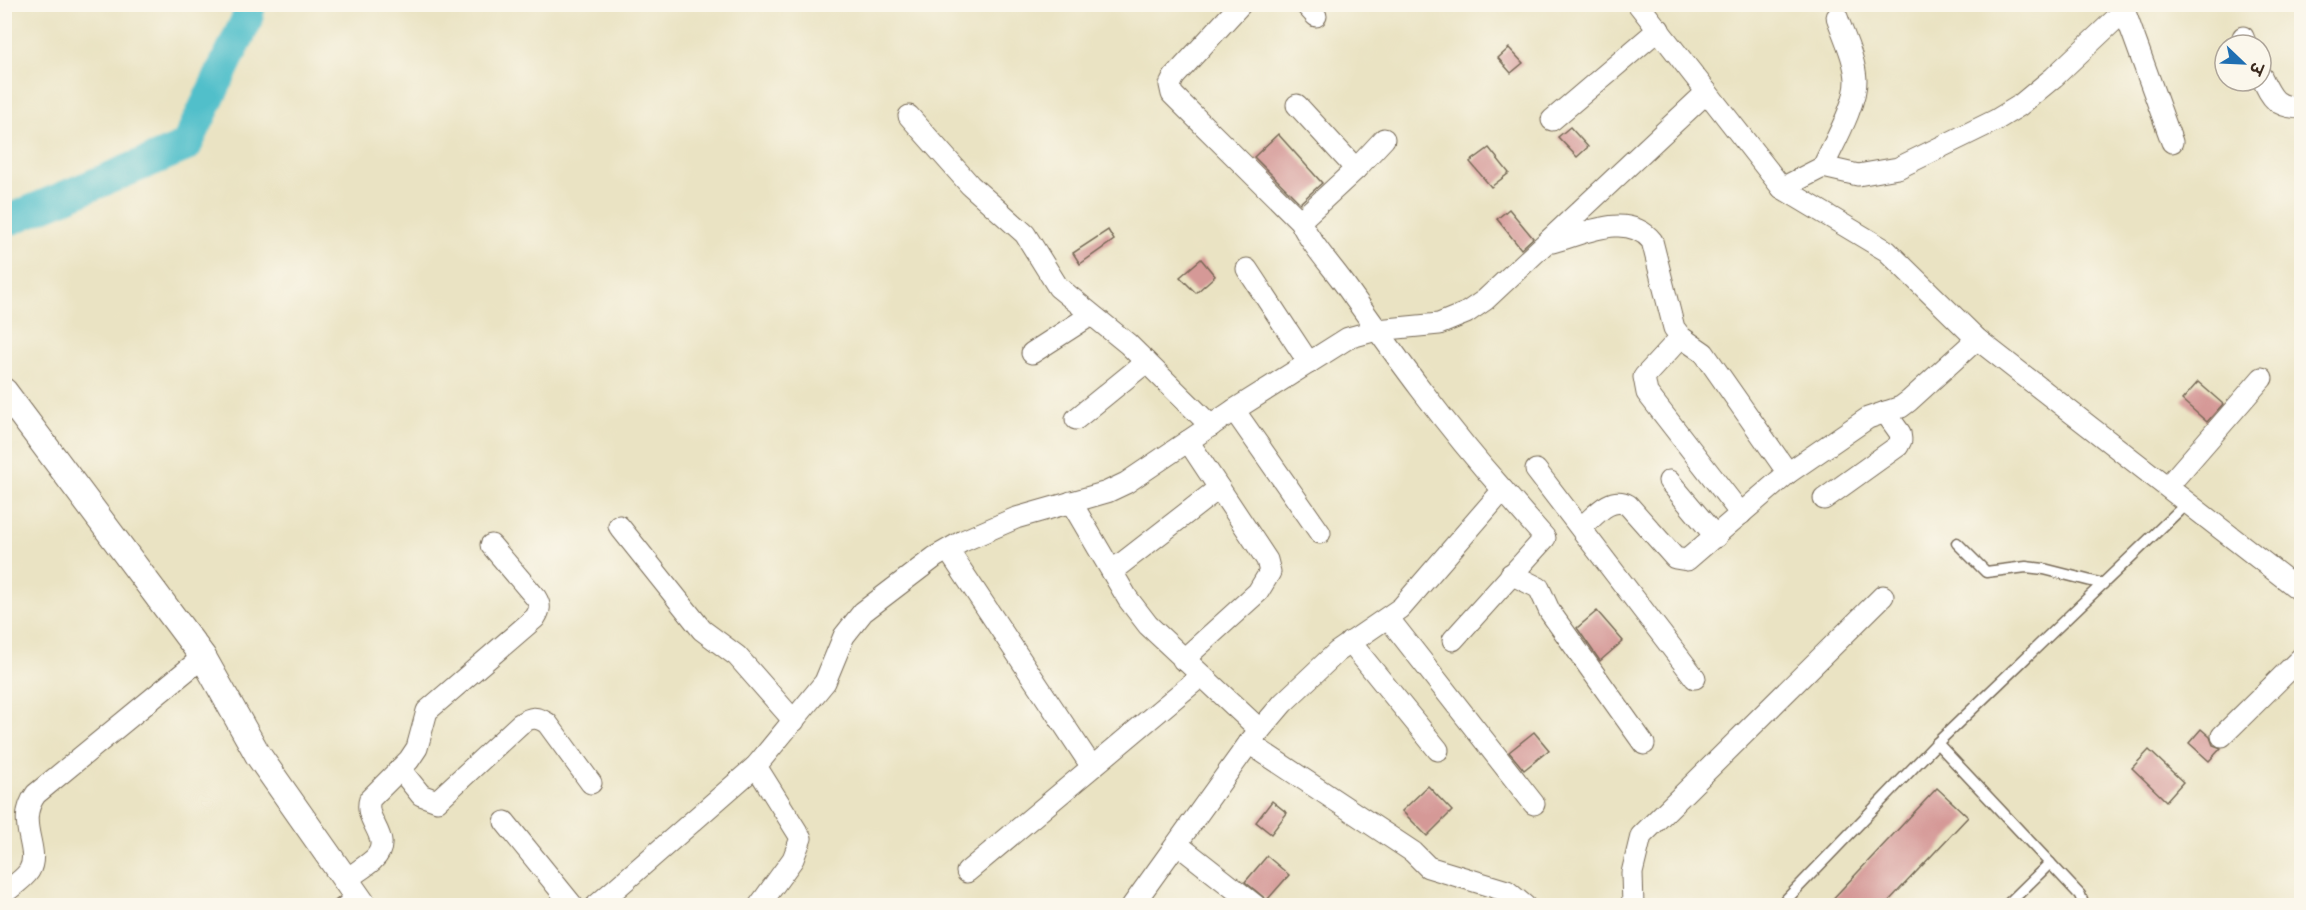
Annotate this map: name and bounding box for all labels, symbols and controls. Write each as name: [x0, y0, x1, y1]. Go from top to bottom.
north arrow: [2213, 33, 2273, 93]
text: उ: [2244, 58, 2269, 79]

